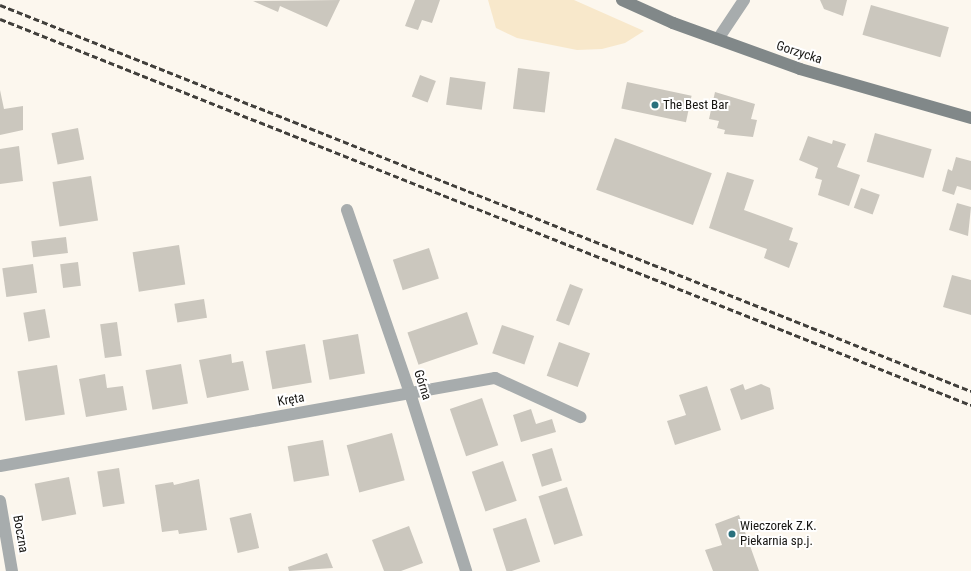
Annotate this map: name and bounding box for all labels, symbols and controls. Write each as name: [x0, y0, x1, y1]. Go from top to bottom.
street label: Gorzycka: [774, 38, 824, 68]
place label: The Best Bar: [663, 97, 728, 113]
marker: The Best Bar: [650, 100, 660, 110]
street label: Górna: [410, 368, 434, 402]
street label: Kręta: [276, 390, 306, 410]
street label: Boczna: [9, 514, 31, 554]
place label: Wieczorek Z.K. Piekarnia sp.j.: [740, 519, 817, 550]
marker: Wieczorek Z.K. Piekarnia sp.j.: [727, 529, 737, 539]

